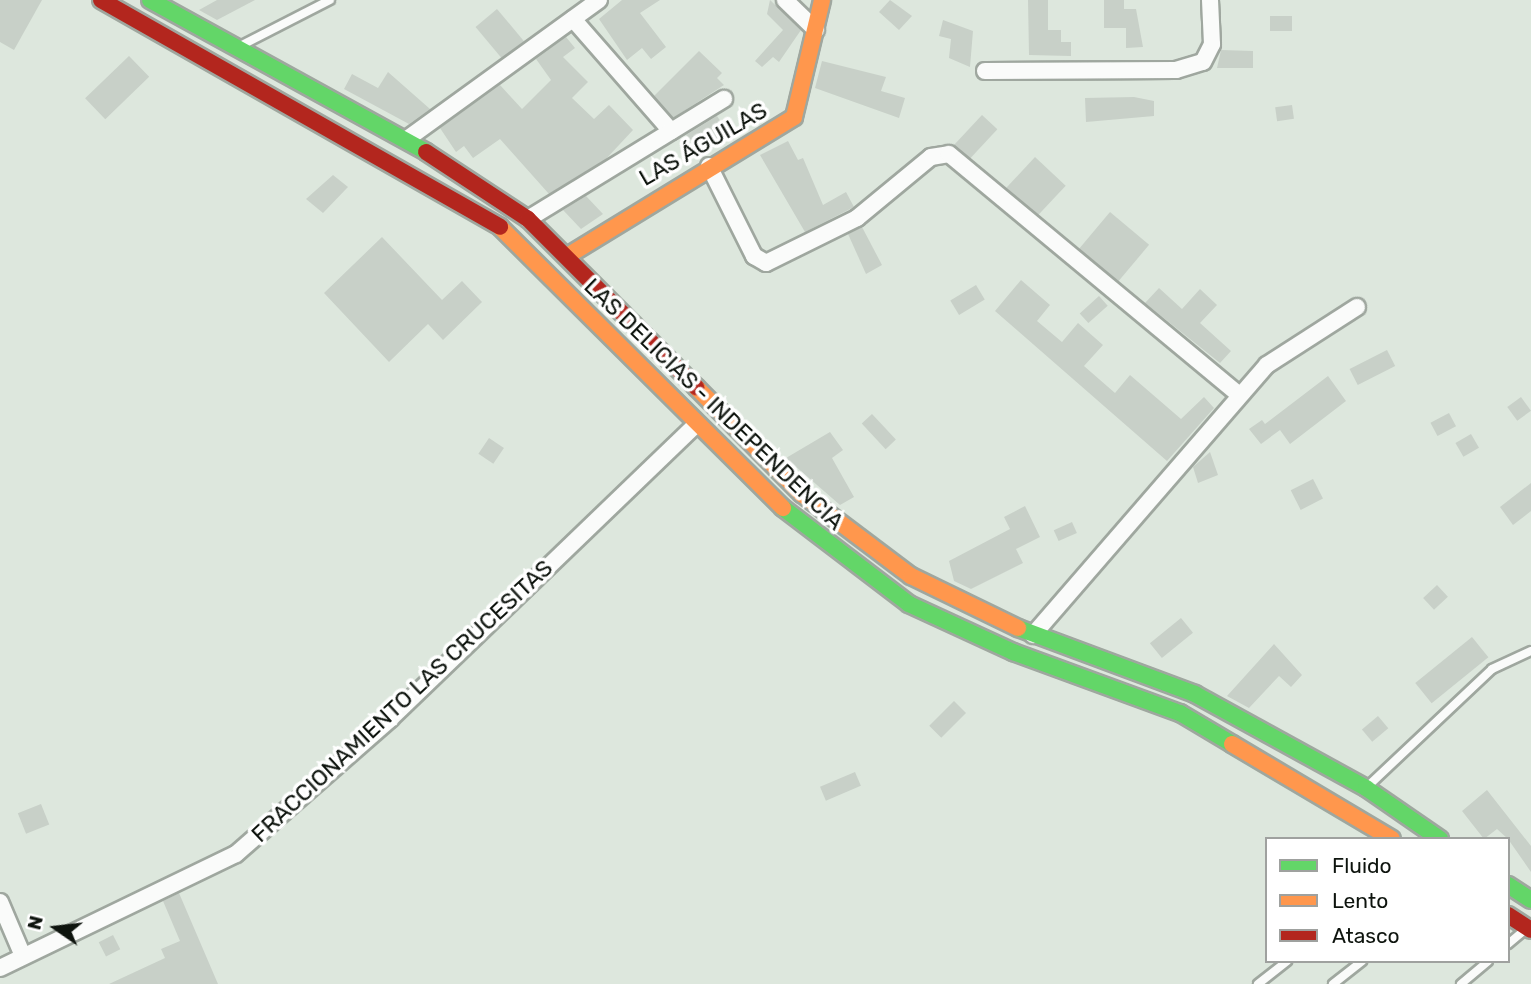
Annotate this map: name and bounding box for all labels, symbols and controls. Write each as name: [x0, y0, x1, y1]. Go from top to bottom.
street label: LAS ÁGUILAS: [634, 96, 772, 192]
street label: LAS DELICIAS - INDEPENDENCIA: [579, 272, 849, 536]
street label: FRACCIONAMIENTO LAS CRUCESITAS: [246, 554, 558, 848]
legend: [1265, 837, 1510, 963]
text: Fluido: [1332, 853, 1392, 878]
text: Lento: [1332, 888, 1388, 913]
north arrow: [21, 893, 91, 963]
text: N: [22, 913, 48, 932]
text: Atasco: [1332, 923, 1400, 948]

